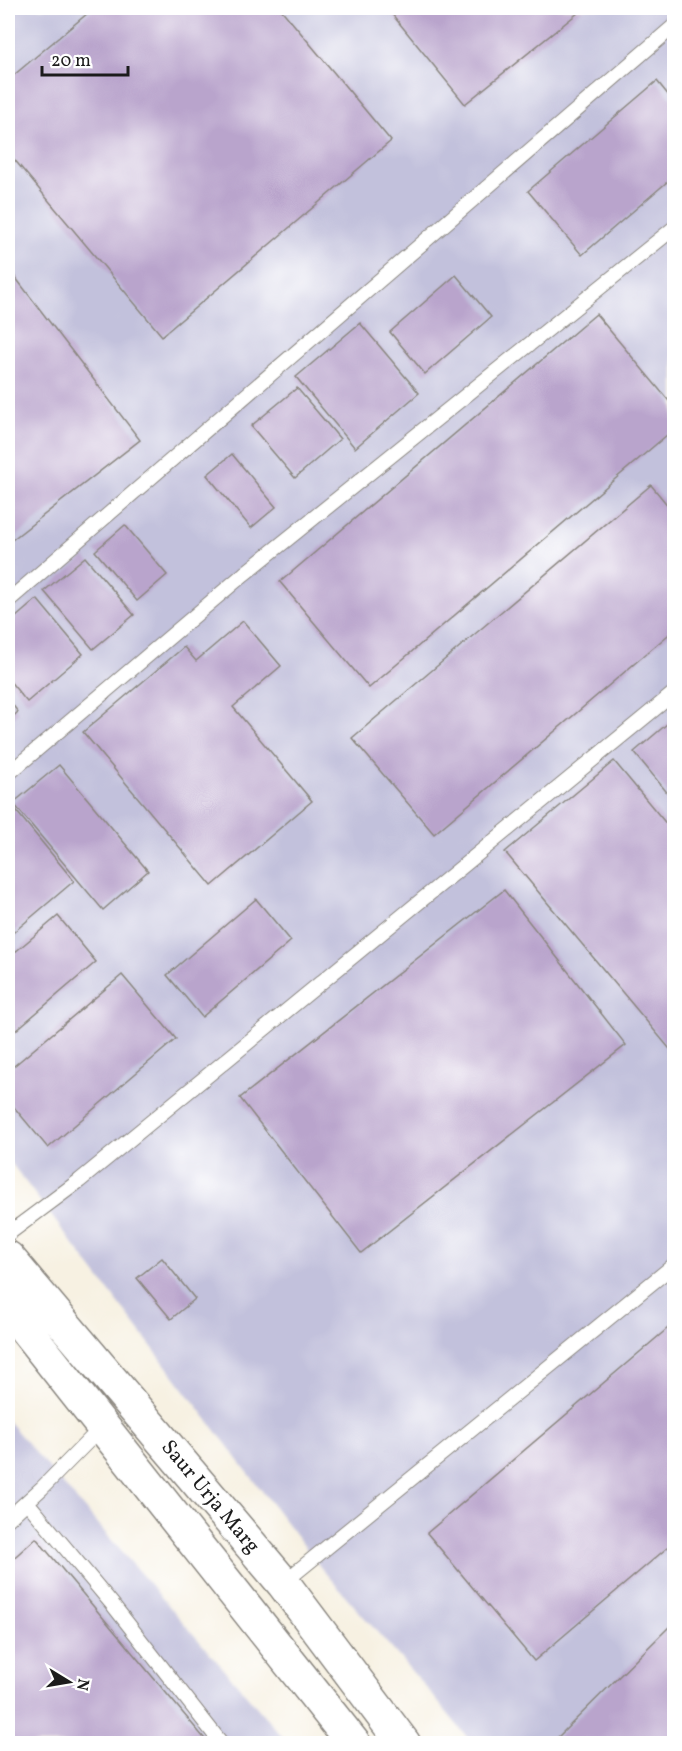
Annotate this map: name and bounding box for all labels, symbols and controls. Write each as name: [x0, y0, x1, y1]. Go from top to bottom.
scale bar: [42, 39, 128, 77]
text: 20 m: [51, 49, 91, 74]
street label: Saur Urja Marg: [154, 1434, 266, 1560]
north arrow: [39, 1652, 99, 1712]
text: N: [70, 1677, 94, 1693]

